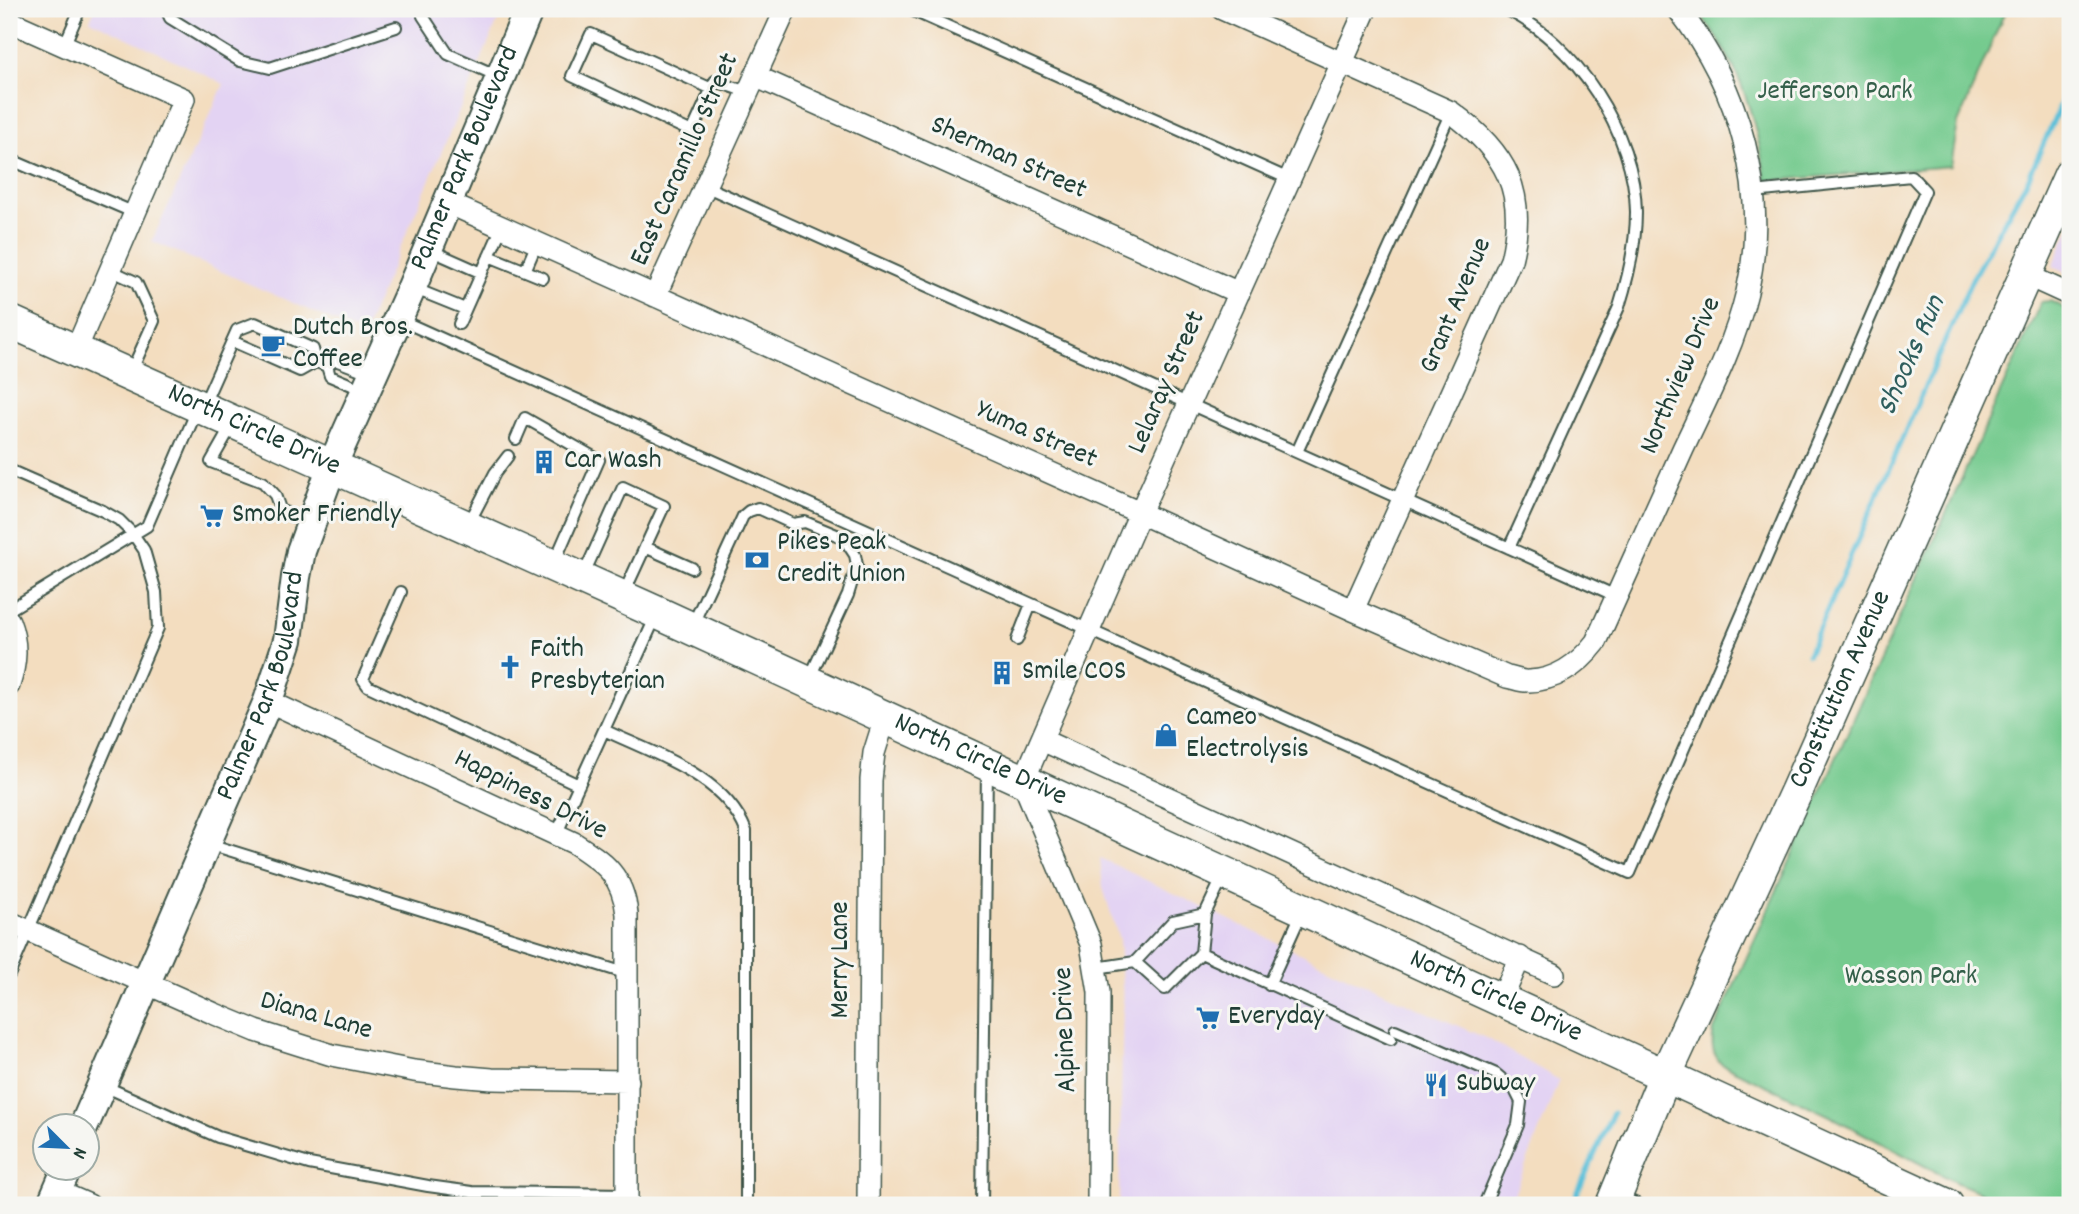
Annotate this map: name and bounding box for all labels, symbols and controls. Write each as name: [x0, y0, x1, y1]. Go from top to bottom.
street label: Palmer Park Boulevard: [401, 40, 531, 277]
street label: East Caramillo Street: [621, 47, 751, 273]
park label: Jefferson Park: [1757, 73, 1913, 113]
street label: Sherman Street: [923, 107, 1093, 211]
street label: Grant Avenue: [1410, 232, 1504, 380]
water label: Shooks Run: [1868, 288, 1959, 423]
street label: Northview Drive: [1631, 291, 1733, 461]
street label: Lelaray Street: [1119, 305, 1217, 461]
place label: Dutch Bros. Coffee: [293, 309, 413, 381]
cafe icon: Dutch Bros. Coffee: [259, 331, 287, 359]
street label: North Circle Drive: [160, 374, 347, 487]
street label: Yuma Street: [969, 391, 1103, 481]
place label: Car Wash: [564, 442, 662, 482]
building icon: Car Wash: [530, 448, 558, 476]
place label: Smoker Friendly: [232, 496, 402, 536]
supermarket icon: Smoker Friendly: [198, 502, 226, 530]
place label: Pikes Peak Credit Union: [777, 524, 906, 596]
bank icon: Pikes Peak Credit Union: [743, 546, 771, 574]
street label: Palmer Park Boulevard: [207, 569, 317, 807]
street label: Constitution Avenue: [1780, 584, 1903, 795]
place label: Faith Presbyterian: [530, 631, 665, 703]
church icon: Faith Presbyterian: [496, 653, 524, 681]
place label: Smile COS: [1022, 653, 1126, 693]
building icon: Smile COS: [988, 659, 1016, 687]
place label: Cameo Electrolysis: [1186, 699, 1309, 771]
street label: North Circle Drive: [887, 704, 1073, 818]
shop icon: Cameo Electrolysis: [1152, 721, 1180, 749]
street label: Happiness Drive: [446, 740, 614, 852]
street label: Merry Lane: [822, 901, 862, 1019]
street label: North Circle Drive: [1402, 940, 1588, 1055]
park label: Wasson Park: [1845, 958, 1977, 998]
street label: Alpine Drive: [1045, 967, 1089, 1093]
street label: Diana Lane: [255, 982, 377, 1052]
place label: Everyday: [1228, 998, 1325, 1038]
supermarket icon: Everyday: [1194, 1004, 1222, 1032]
place label: Subway: [1456, 1065, 1536, 1105]
restaurant icon: Subway: [1422, 1071, 1450, 1099]
north arrow: [32, 1112, 102, 1182]
text: N: [64, 1143, 93, 1162]

